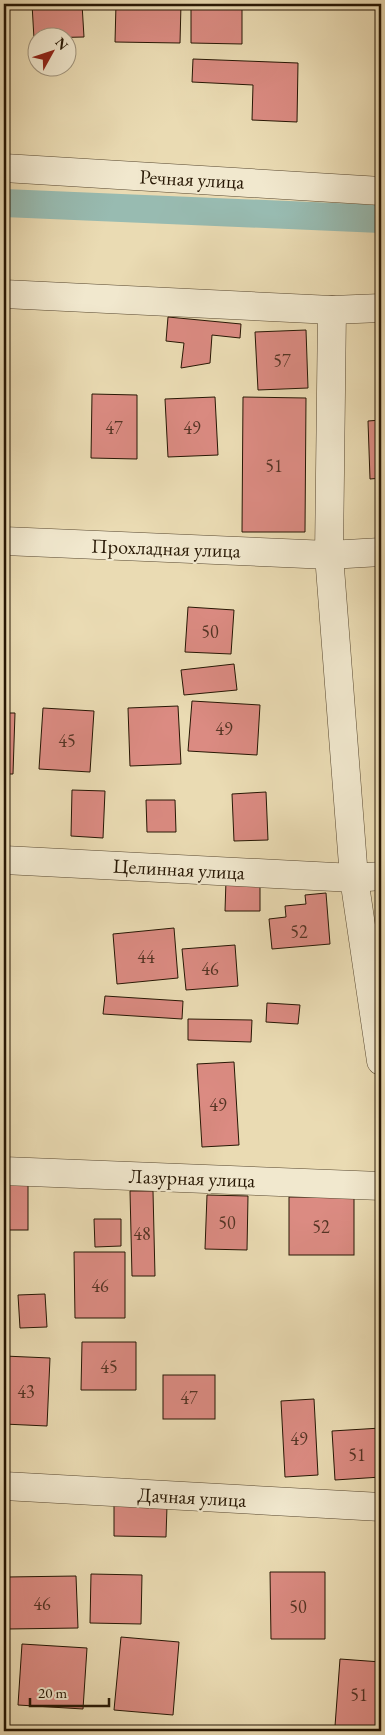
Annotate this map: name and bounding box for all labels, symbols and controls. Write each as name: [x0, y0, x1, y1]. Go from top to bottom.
north arrow: [28, 28, 78, 78]
text: N: [51, 34, 73, 54]
street label: Речная улица: [139, 163, 245, 195]
house number: 57: [273, 349, 291, 372]
house number: 47: [105, 416, 123, 439]
house number: 49: [183, 416, 201, 439]
house number: 51: [265, 454, 283, 477]
street label: Прохладная улица: [91, 532, 241, 564]
house number: 50: [201, 620, 219, 643]
house number: 49: [215, 717, 233, 740]
house number: 45: [58, 729, 76, 752]
street label: Целинная улица: [112, 853, 246, 885]
house number: 52: [290, 920, 308, 943]
house number: 44: [137, 945, 155, 968]
house number: 46: [201, 957, 219, 980]
house number: 49: [209, 1093, 227, 1116]
street label: Лазурная улица: [128, 1163, 256, 1193]
house number: 50: [218, 1211, 236, 1234]
house number: 52: [312, 1215, 330, 1238]
house number: 48: [133, 1222, 151, 1245]
house number: 46: [91, 1274, 109, 1297]
house number: 45: [100, 1355, 118, 1378]
house number: 43: [17, 1380, 35, 1403]
house number: 47: [180, 1386, 198, 1409]
house number: 49: [290, 1427, 308, 1450]
house number: 51: [348, 1443, 366, 1466]
street label: Дачная улица: [137, 1481, 247, 1513]
house number: 46: [33, 1592, 51, 1615]
house number: 50: [289, 1595, 307, 1618]
scale bar: [30, 1675, 109, 1707]
text: 20 m: [38, 1683, 67, 1702]
house number: 51: [350, 1683, 368, 1706]

